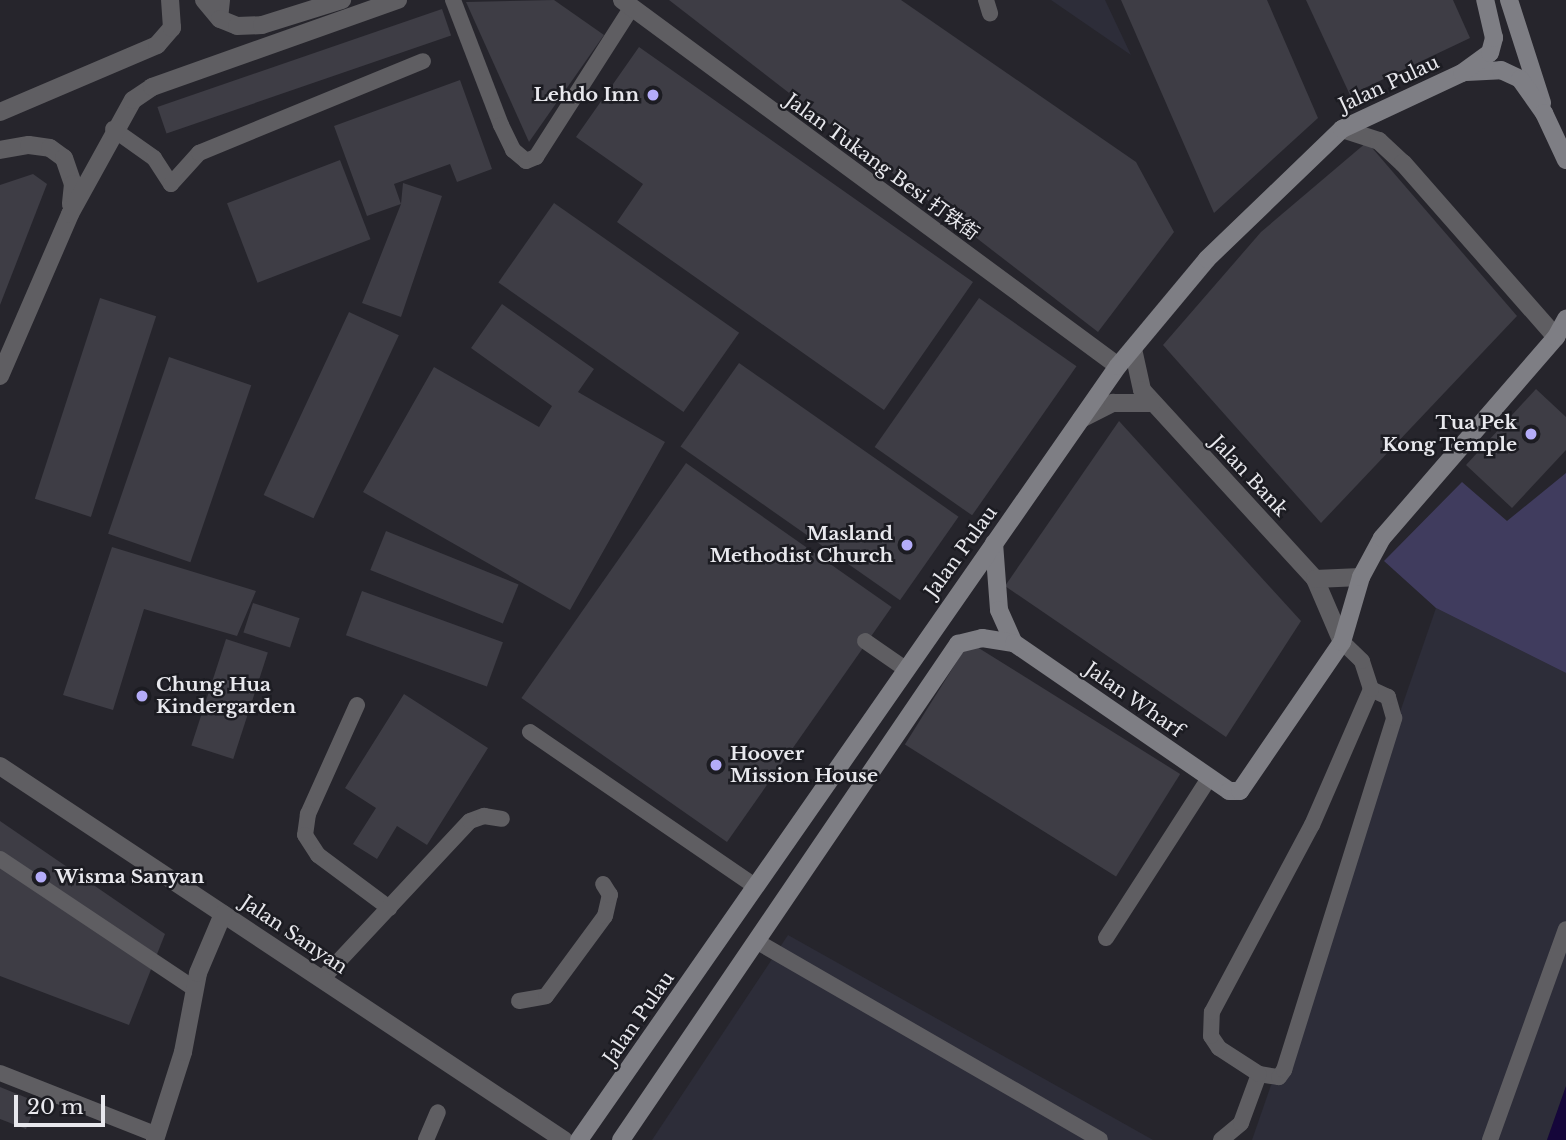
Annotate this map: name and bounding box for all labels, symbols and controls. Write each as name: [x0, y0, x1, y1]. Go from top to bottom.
street label: Jalan Pulau: [1335, 51, 1443, 117]
place label: Lehdo Inn: [533, 84, 639, 106]
marker: Lehdo Inn: [645, 87, 661, 103]
street label: Jalan Tukang Besi 打铁街: [780, 89, 984, 245]
place label: Tua Pek Kong Temple: [1382, 412, 1517, 456]
marker: Tua Pek Kong Temple: [1523, 426, 1539, 442]
street label: Jalan Bank: [1206, 431, 1292, 521]
street label: Jalan Pulau: [920, 502, 1002, 602]
place label: Masland Methodist Church: [710, 523, 893, 567]
marker: Masland Methodist Church: [899, 537, 915, 553]
street label: Jalan Wharf: [1080, 657, 1188, 743]
place label: Chung Hua Kindergarden: [156, 674, 296, 718]
marker: Chung Hua Kindergarden: [134, 688, 150, 704]
place label: Hoover Mission House: [730, 743, 878, 787]
marker: Hoover Mission House: [708, 757, 724, 773]
place label: Wisma Sanyan: [55, 866, 204, 888]
marker: Wisma Sanyan: [33, 869, 49, 885]
street label: Jalan Sanyan: [236, 891, 352, 979]
street label: Jalan Pulau: [599, 967, 679, 1069]
scale bar: [18, 1080, 108, 1124]
text: 20 m: [27, 1094, 84, 1120]

